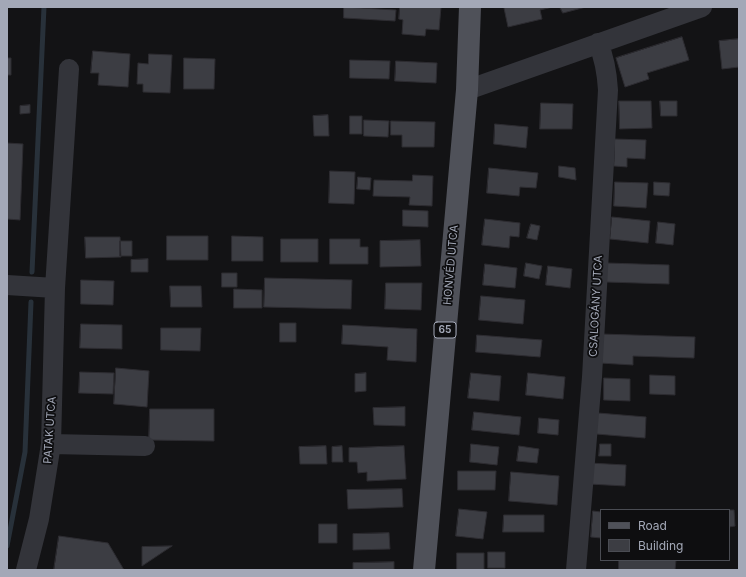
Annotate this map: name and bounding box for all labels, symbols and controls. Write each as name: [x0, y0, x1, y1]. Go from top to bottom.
street label: HONVÉD UTCA: [441, 224, 461, 306]
street label: CSALOGÁNY UTCA: [587, 255, 605, 357]
road number: 65: [434, 322, 456, 338]
street label: PATAK UTCA: [41, 396, 59, 464]
legend: [600, 509, 730, 561]
text: Road: [638, 518, 667, 533]
text: Building: [638, 538, 683, 553]

